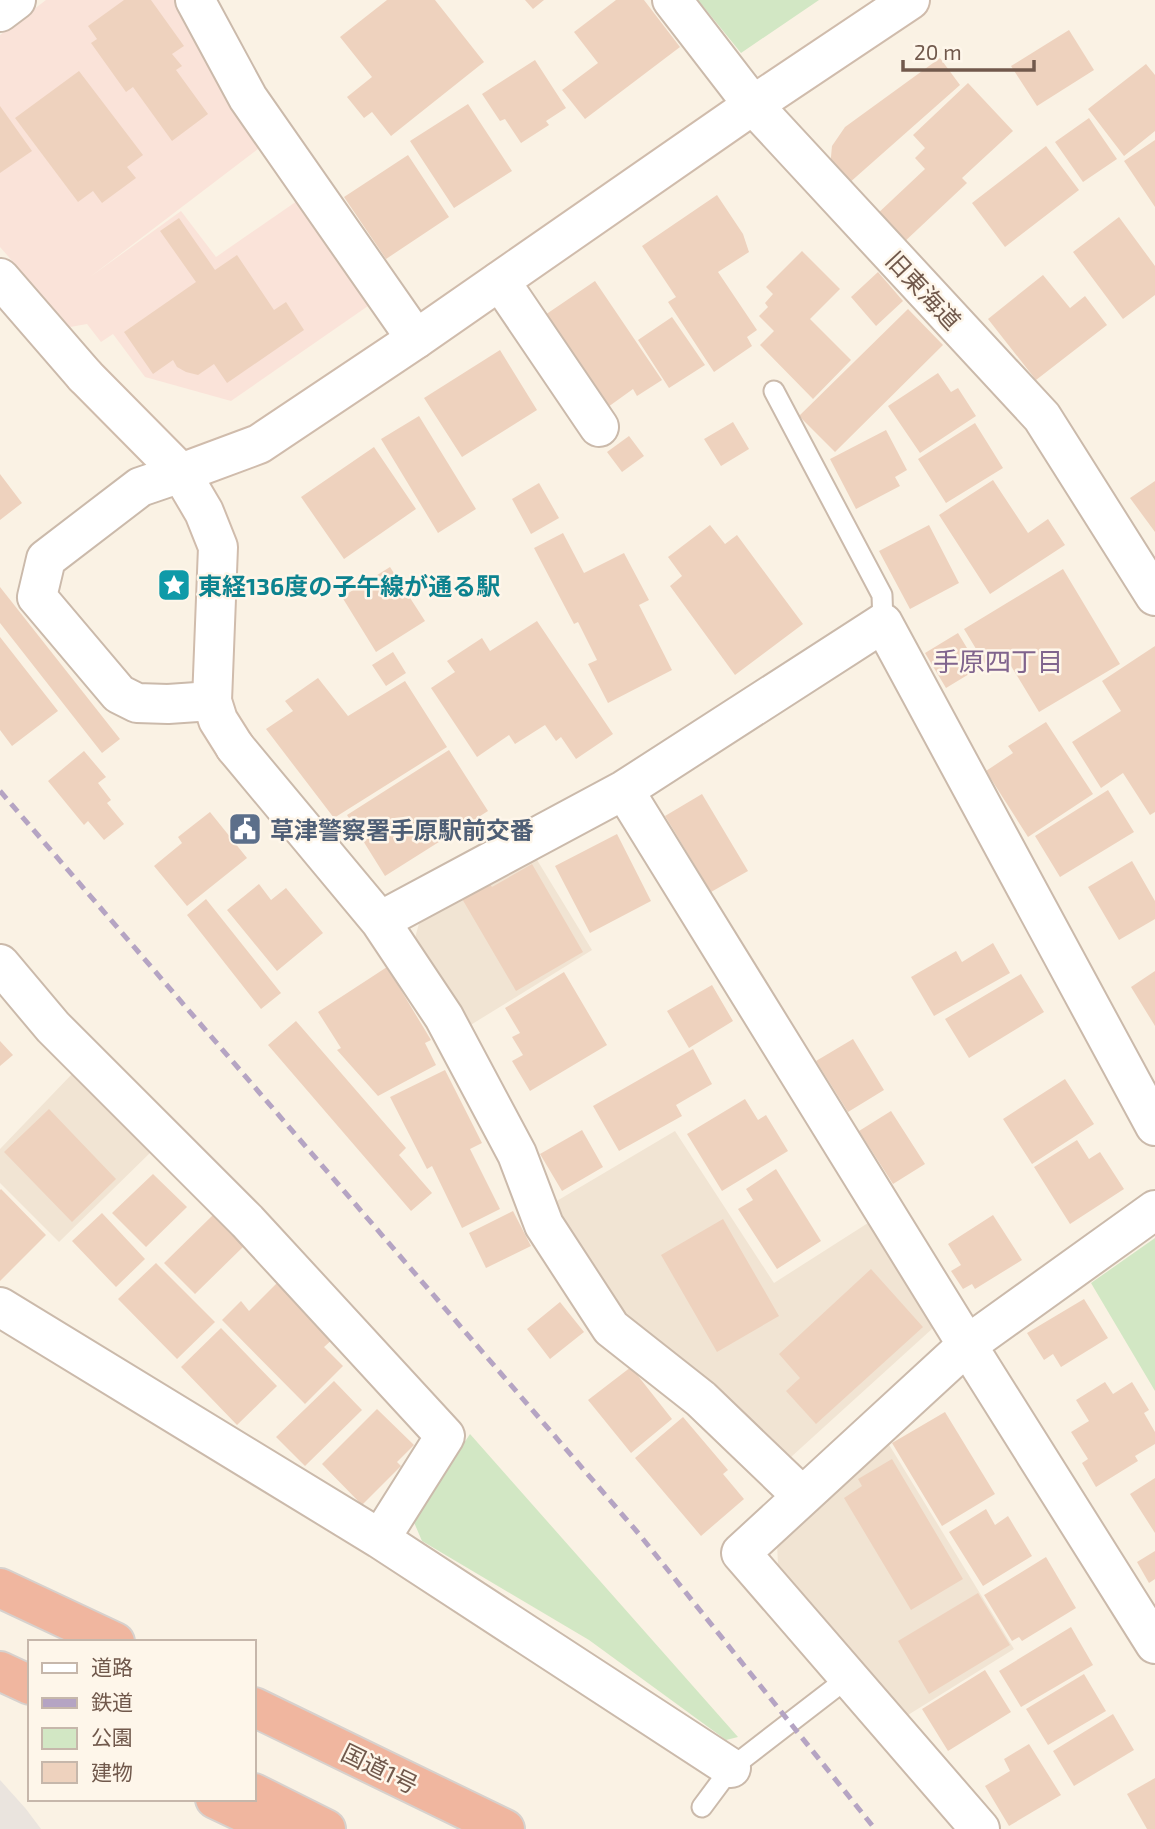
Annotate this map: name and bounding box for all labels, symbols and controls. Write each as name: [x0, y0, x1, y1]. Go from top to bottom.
scale bar: [903, 28, 1034, 72]
text: 20 m: [914, 39, 962, 64]
street label: 旧東海道: [881, 245, 967, 335]
place icon: 東経136度の子午線が通る駅: [155, 566, 193, 604]
place label: 東経136度の子午線が通る駅: [198, 571, 500, 600]
district label: 手原四丁目: [933, 645, 1063, 676]
public building icon: 草津警察署手原駅前交番: [226, 810, 264, 848]
place label: 草津警察署手原駅前交番: [270, 815, 534, 844]
legend: [28, 1640, 256, 1801]
text: 道路: [91, 1654, 133, 1679]
text: 鉄道: [91, 1689, 133, 1714]
text: 公園: [91, 1724, 133, 1749]
street label: 国道1号: [337, 1737, 423, 1799]
text: 建物: [91, 1759, 133, 1784]

